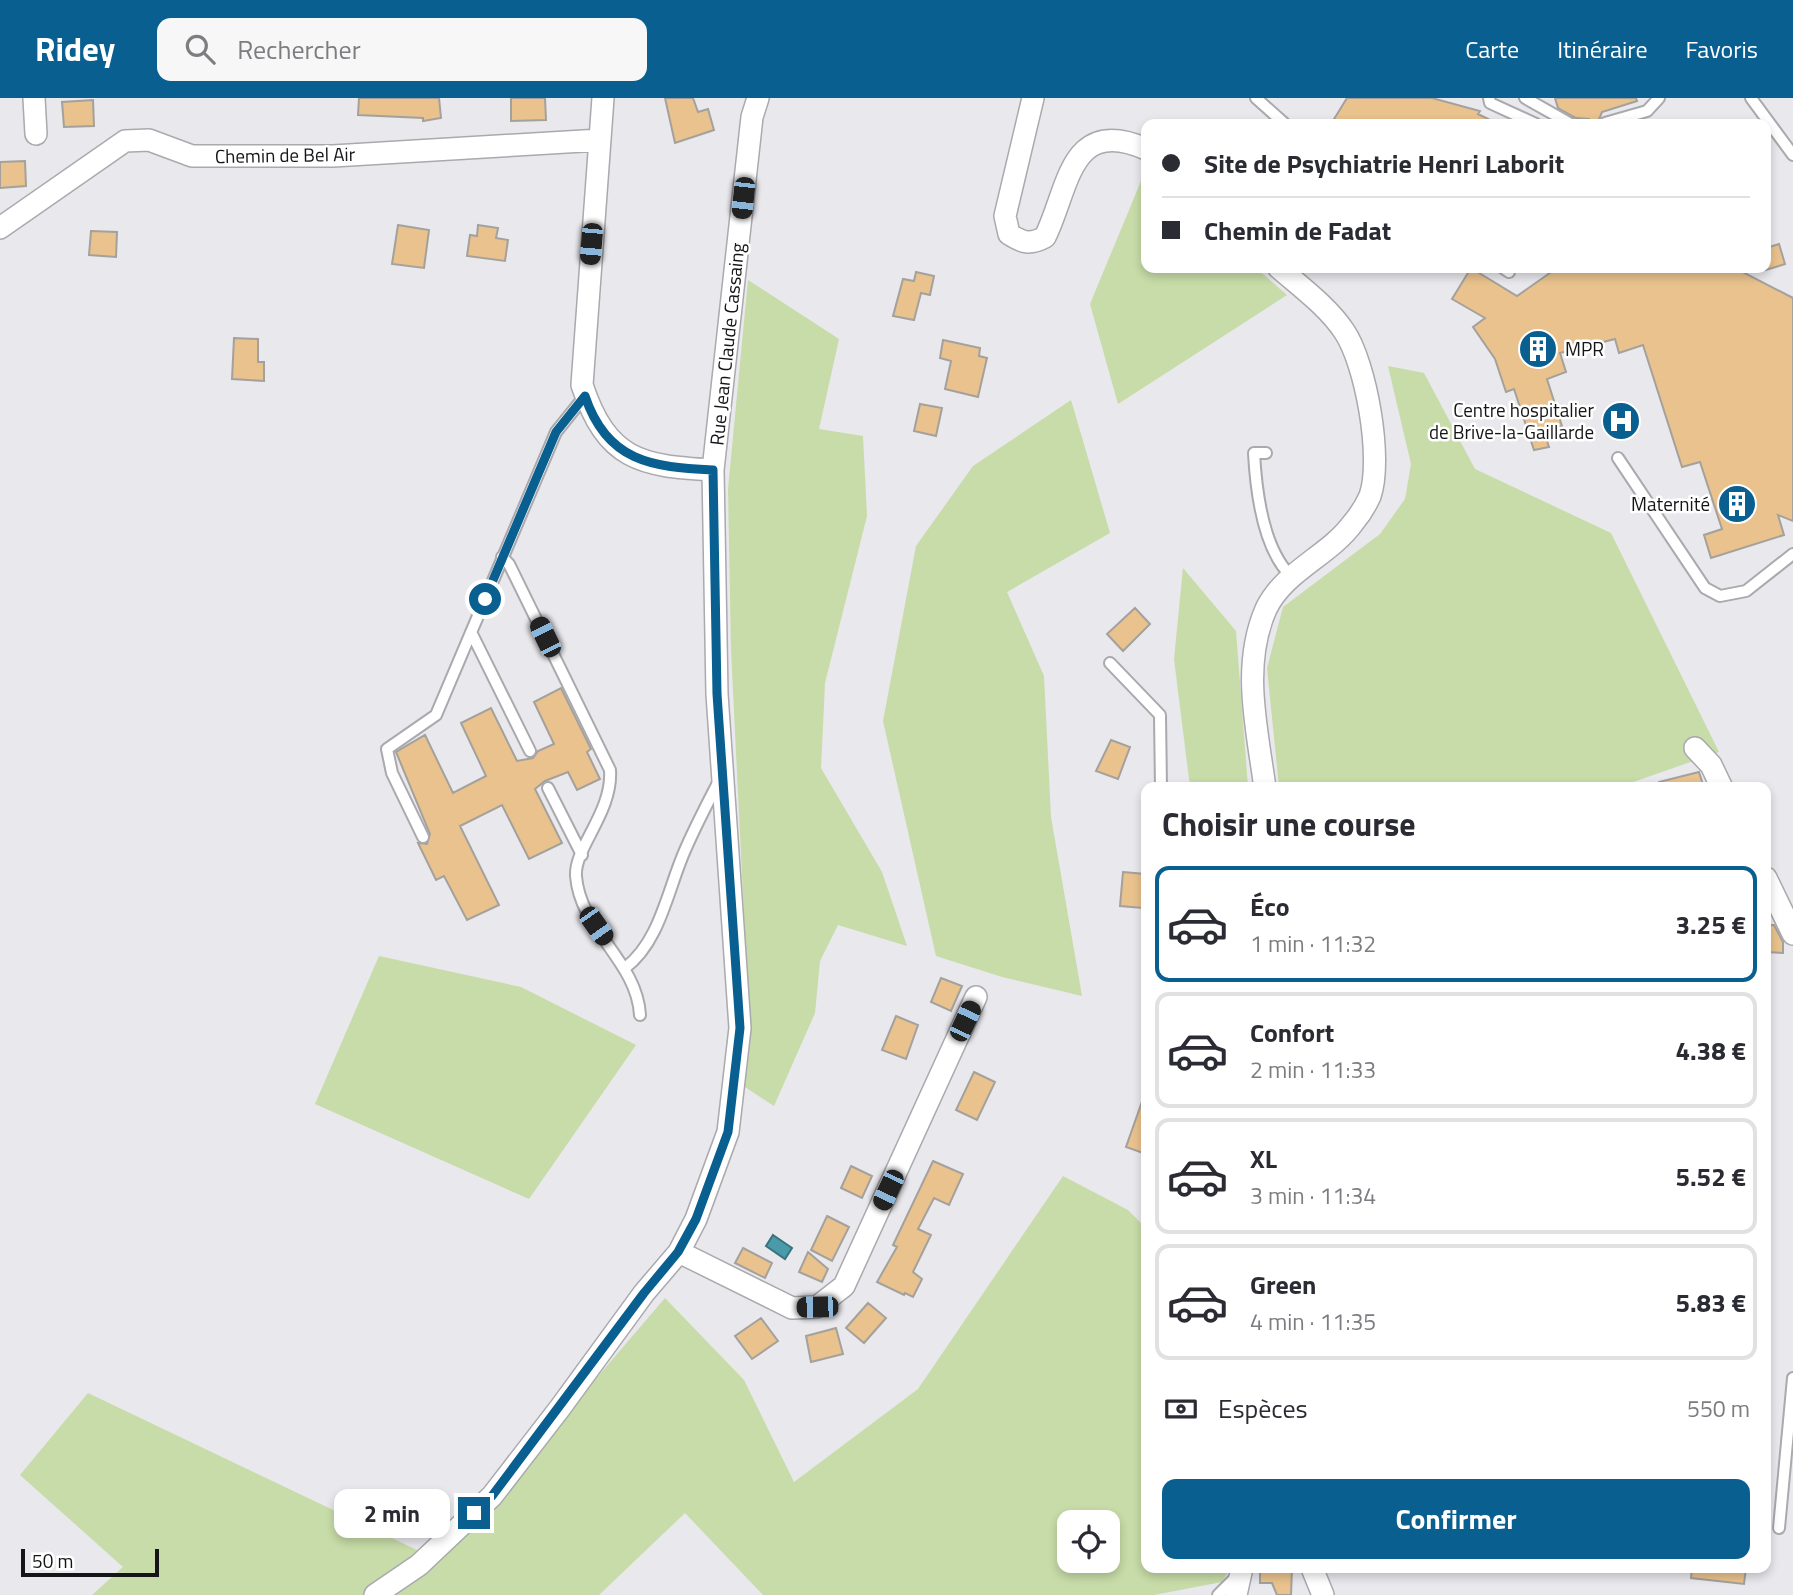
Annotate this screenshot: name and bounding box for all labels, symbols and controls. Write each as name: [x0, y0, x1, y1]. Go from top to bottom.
search box: [157, 18, 647, 81]
text: Ridey: [35, 24, 115, 74]
icon: search: [181, 30, 219, 68]
text: Rechercher: [237, 30, 361, 69]
text: Carte: [1465, 31, 1519, 67]
text: Itinéraire: [1557, 31, 1648, 67]
text: Favoris: [1686, 31, 1758, 67]
street label: Chemin de Bel Air: [215, 139, 356, 170]
text: Site de Psychiatrie Henri Laborit: [1204, 144, 1564, 183]
car: [731, 176, 756, 220]
text: Chemin de Fadat: [1204, 211, 1391, 250]
car: [579, 222, 604, 266]
street label: Rue Jean Claude Cassaing: [701, 241, 752, 447]
building icon: MPR: [1517, 328, 1559, 370]
place label: MPR: [1565, 334, 1604, 363]
place label: Centre hospitalier de Brive-la-Gaillarde: [1429, 395, 1594, 446]
hospital icon: Centre hospitalier de Brive-la-Gaillarde: [1600, 400, 1642, 442]
building icon: Maternité: [1716, 483, 1758, 525]
place label: Maternité: [1631, 489, 1710, 518]
route start: [469, 583, 501, 615]
car: [527, 614, 564, 660]
text: Choisir une course: [1162, 800, 1416, 848]
text: Éco: [1250, 887, 1290, 926]
icon: car: [1166, 893, 1229, 956]
car: [576, 903, 617, 949]
text: 3.25 €: [1675, 905, 1746, 944]
text: 1 min · 11:32: [1250, 926, 1376, 961]
car: [947, 998, 984, 1044]
text: Confort: [1250, 1013, 1334, 1052]
icon: car: [1166, 1019, 1229, 1082]
text: 4.38 €: [1675, 1031, 1746, 1070]
text: 2 min · 11:33: [1250, 1052, 1376, 1087]
text: XL: [1250, 1139, 1277, 1178]
icon: car: [1166, 1145, 1229, 1208]
text: 5.52 €: [1675, 1157, 1746, 1196]
car: [870, 1167, 907, 1213]
text: 3 min · 11:34: [1250, 1178, 1376, 1213]
text: Green: [1250, 1265, 1316, 1304]
icon: car: [1166, 1271, 1229, 1334]
text: 5.83 €: [1675, 1283, 1746, 1322]
car: [796, 1296, 839, 1318]
text: 4 min · 11:35: [1250, 1304, 1376, 1339]
text: Espèces: [1218, 1389, 1308, 1428]
icon: cash: [1162, 1390, 1200, 1428]
text: 550 m: [1687, 1391, 1750, 1426]
button: Confirmer: [1162, 1479, 1750, 1559]
callout: 2 min: [334, 1488, 449, 1538]
text: 2 min: [364, 1496, 420, 1531]
route end: [458, 1497, 490, 1529]
map controls: [1057, 1510, 1120, 1573]
button: locate: [1057, 1510, 1120, 1573]
scale bar: [21, 1546, 159, 1578]
text: 50 m: [32, 1546, 73, 1575]

